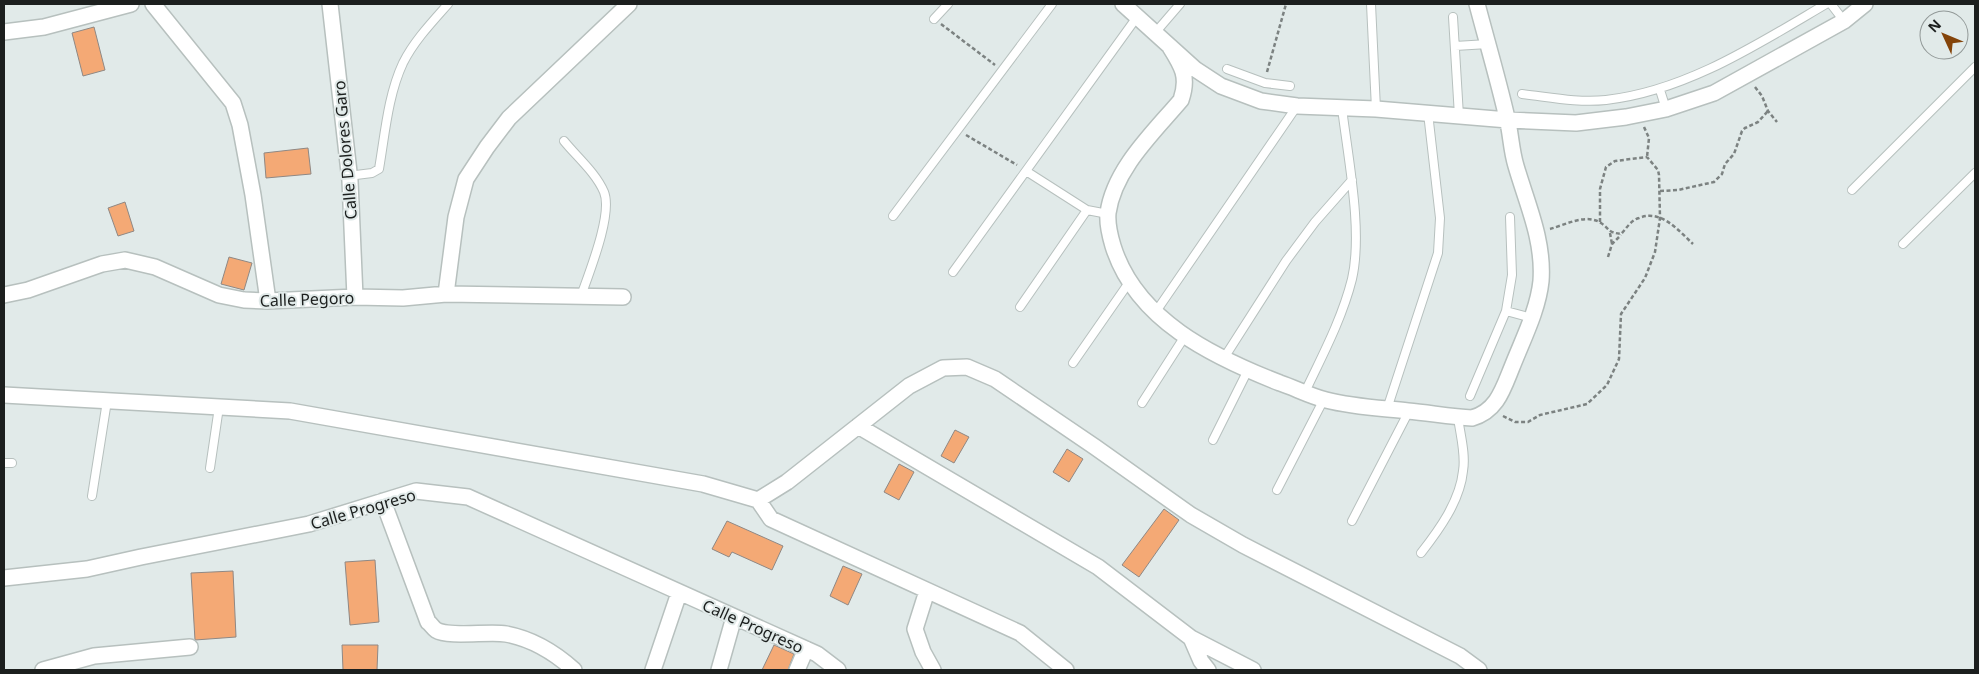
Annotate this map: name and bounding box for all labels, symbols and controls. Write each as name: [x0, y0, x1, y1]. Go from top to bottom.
north arrow: [1919, 10, 1969, 60]
text: N: [1923, 15, 1945, 36]
street label: Calle Dolores Garo: [328, 80, 362, 220]
street label: Calle Pegoro: [259, 286, 355, 312]
street label: Calle Progreso: [308, 483, 418, 535]
street label: Calle Progreso: [699, 594, 807, 658]

